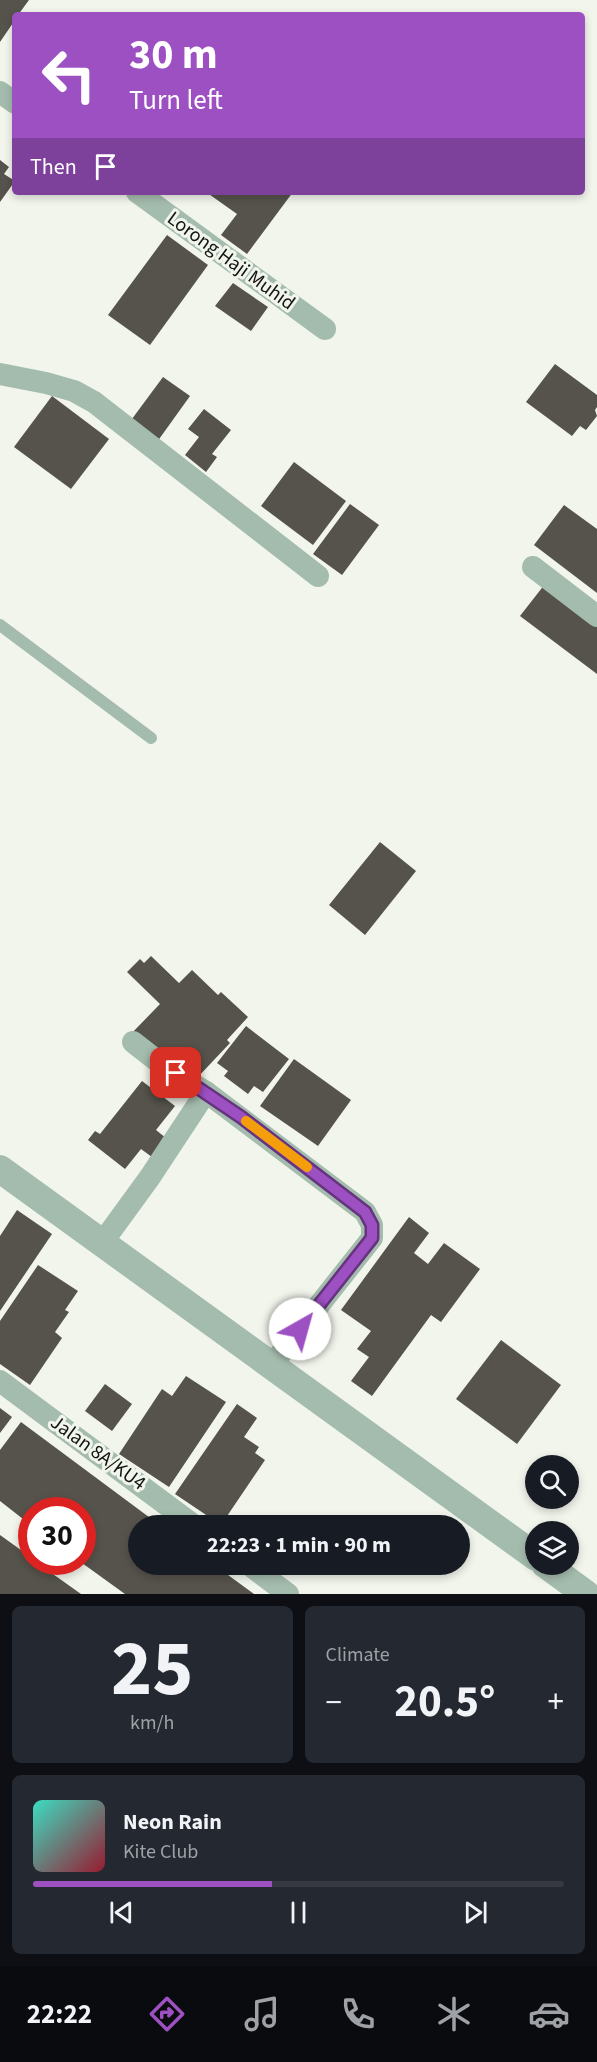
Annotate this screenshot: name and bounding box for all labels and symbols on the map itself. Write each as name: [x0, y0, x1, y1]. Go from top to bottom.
street label: Lorong Haji Muhid: [161, 205, 301, 317]
pin: [150, 1047, 201, 1098]
position arrow: [268, 1297, 332, 1361]
street label: Jalan 8A/KU4: [45, 1409, 151, 1497]
speed limit sign: 30: [18, 1497, 96, 1575]

